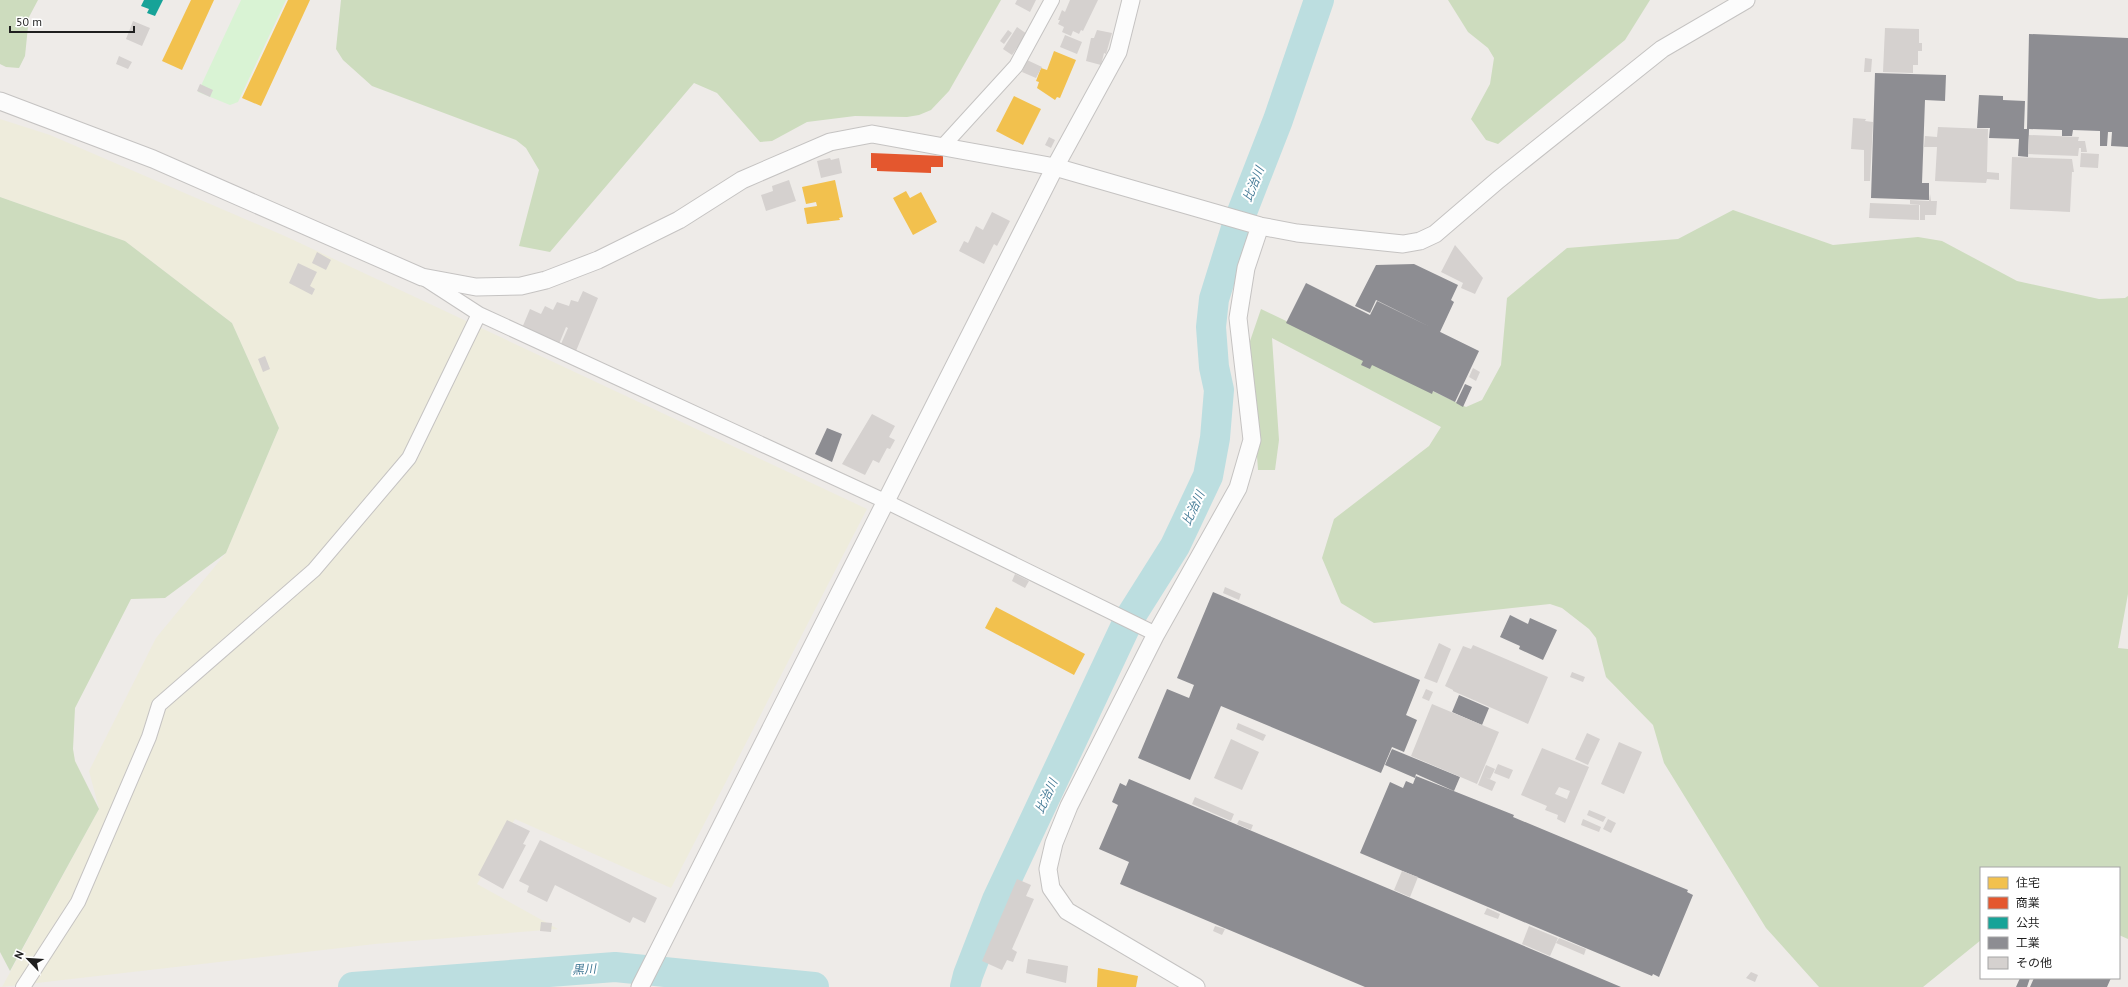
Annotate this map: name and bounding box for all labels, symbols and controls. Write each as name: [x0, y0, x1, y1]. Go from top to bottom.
scale bar: [10, 8, 134, 34]
text: 50 m: [16, 14, 42, 29]
water label: 比治川: [1239, 163, 1267, 204]
water label: 比治川: [1179, 487, 1208, 527]
water label: 比治川: [1032, 775, 1061, 815]
legend: [1980, 867, 2120, 979]
text: 住宅: [2016, 875, 2040, 890]
text: 商業: [2016, 895, 2040, 910]
text: 公共: [2016, 915, 2040, 930]
text: 工業: [2016, 935, 2040, 950]
north arrow: [8, 939, 48, 979]
text: N: [11, 949, 27, 961]
text: その他: [2016, 955, 2052, 970]
water label: 黒川: [571, 961, 598, 977]

